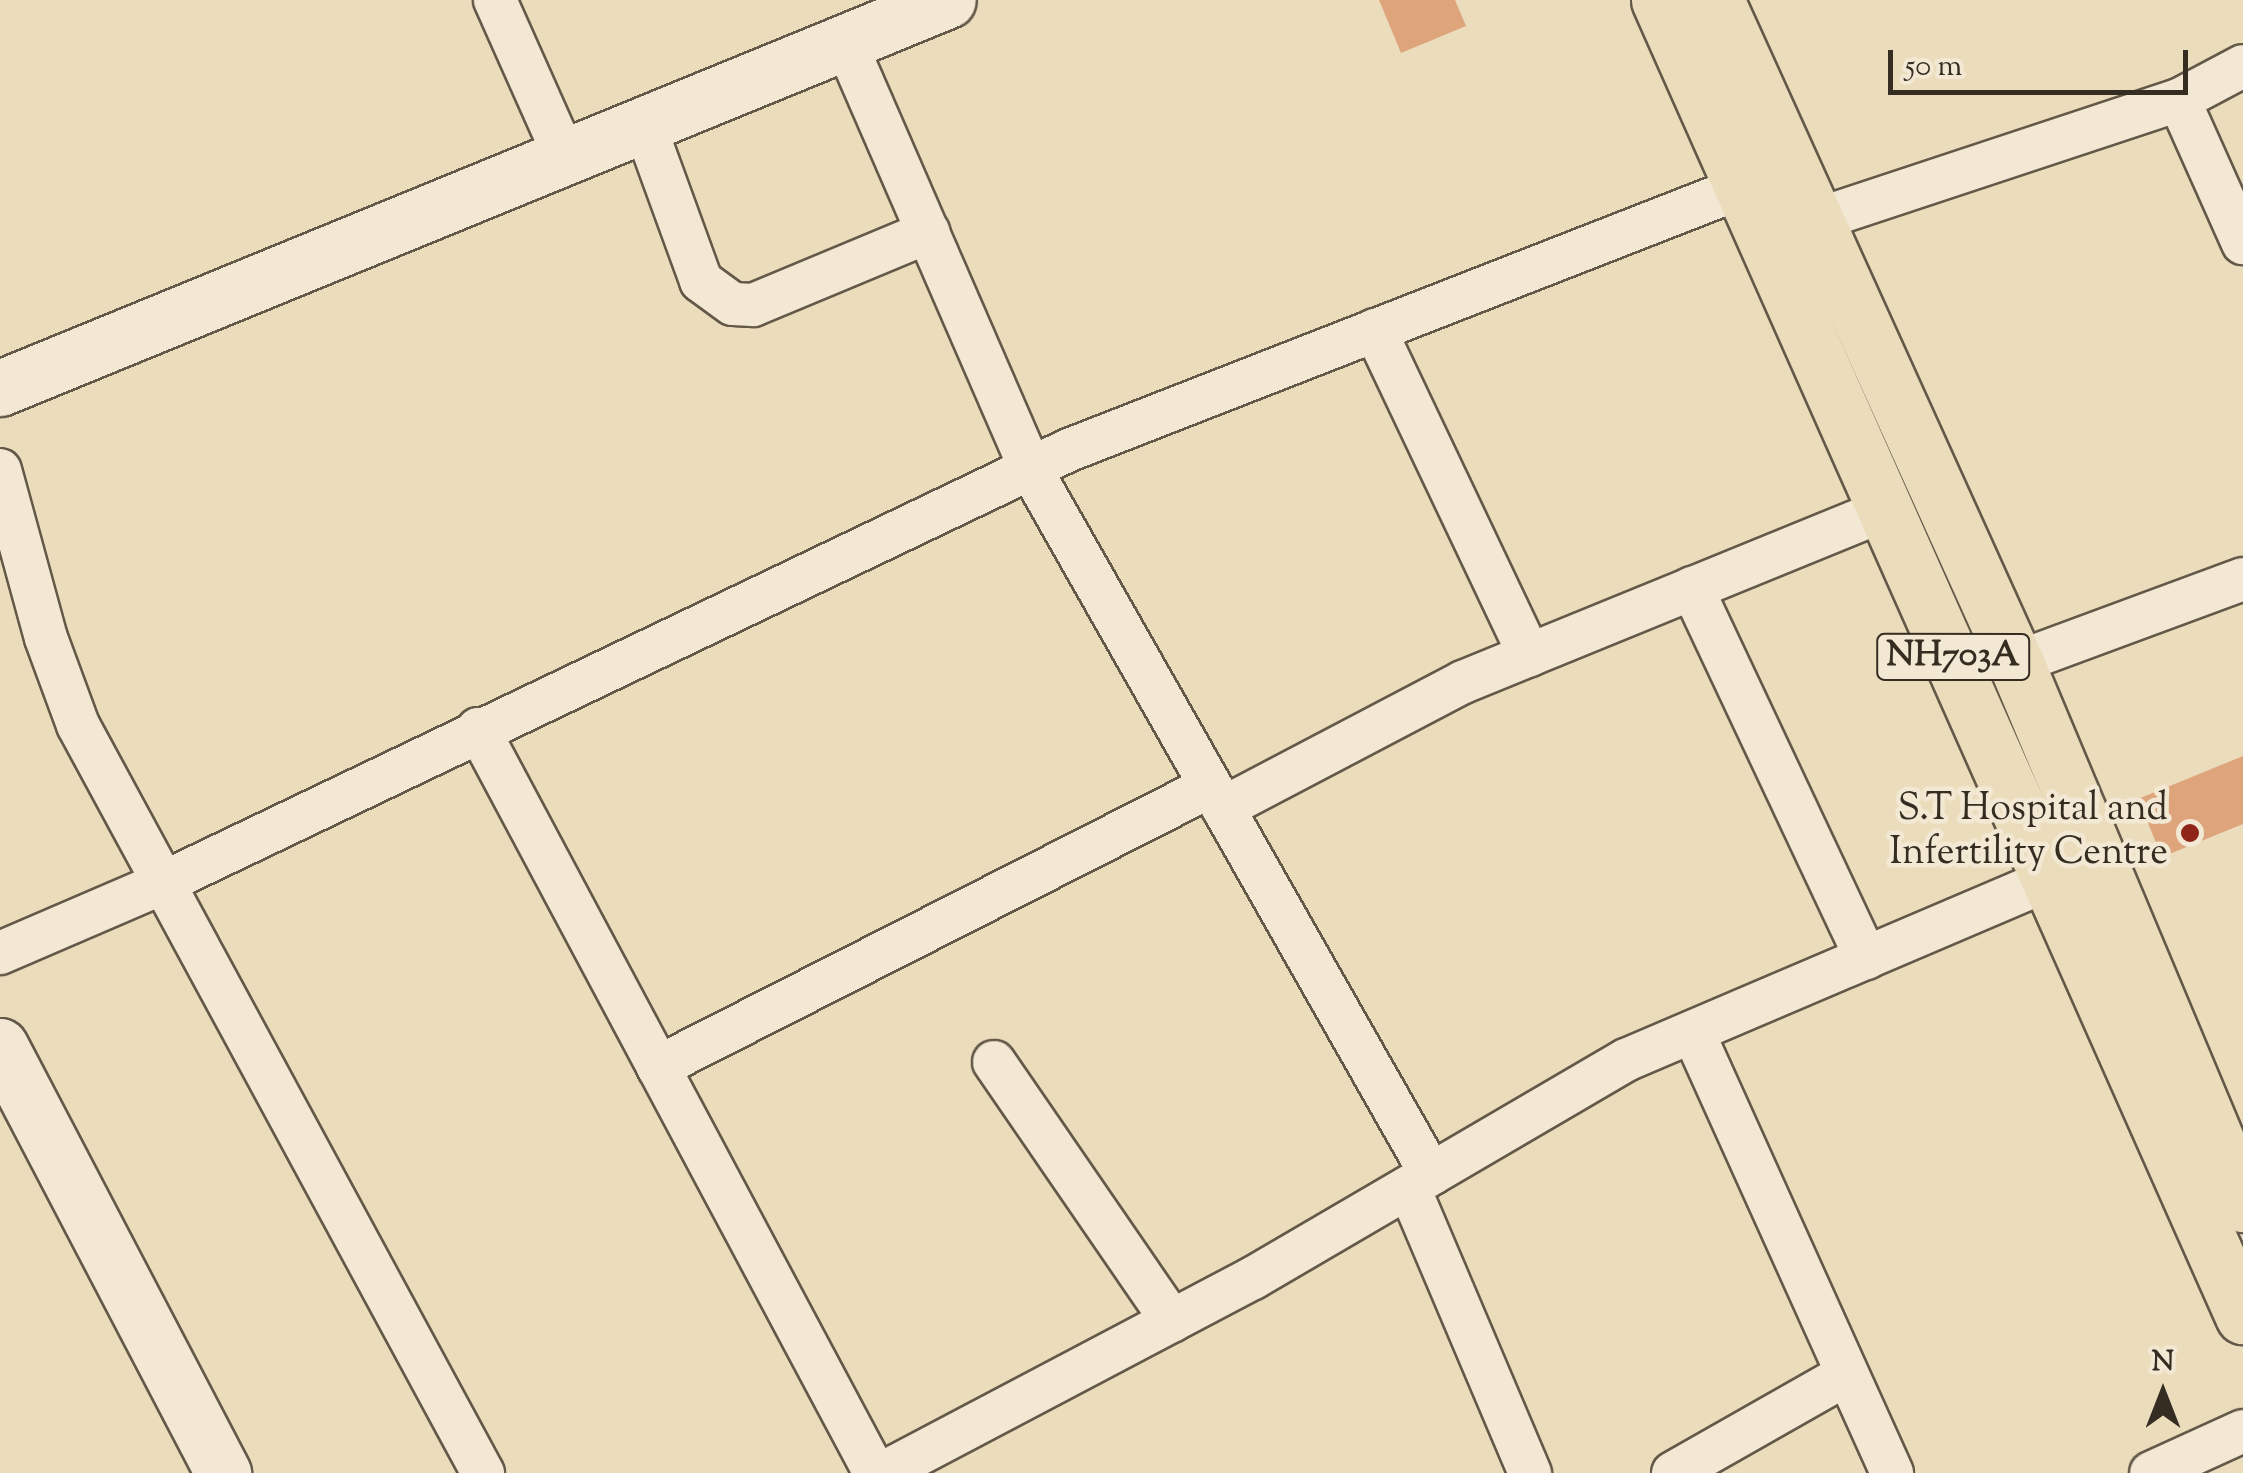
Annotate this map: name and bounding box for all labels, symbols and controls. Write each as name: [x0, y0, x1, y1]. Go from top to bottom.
scale bar: [1893, 30, 2193, 92]
text: 50 m: [1905, 46, 1962, 89]
road number: NH703A: [1876, 627, 2030, 687]
place label: S.T Hospital and Infertility Centre: [1889, 788, 2168, 878]
marker: S.T Hospital and Infertility Centre: [2177, 820, 2203, 846]
north arrow: [2113, 1343, 2213, 1443]
text: N: [2152, 1343, 2174, 1383]

